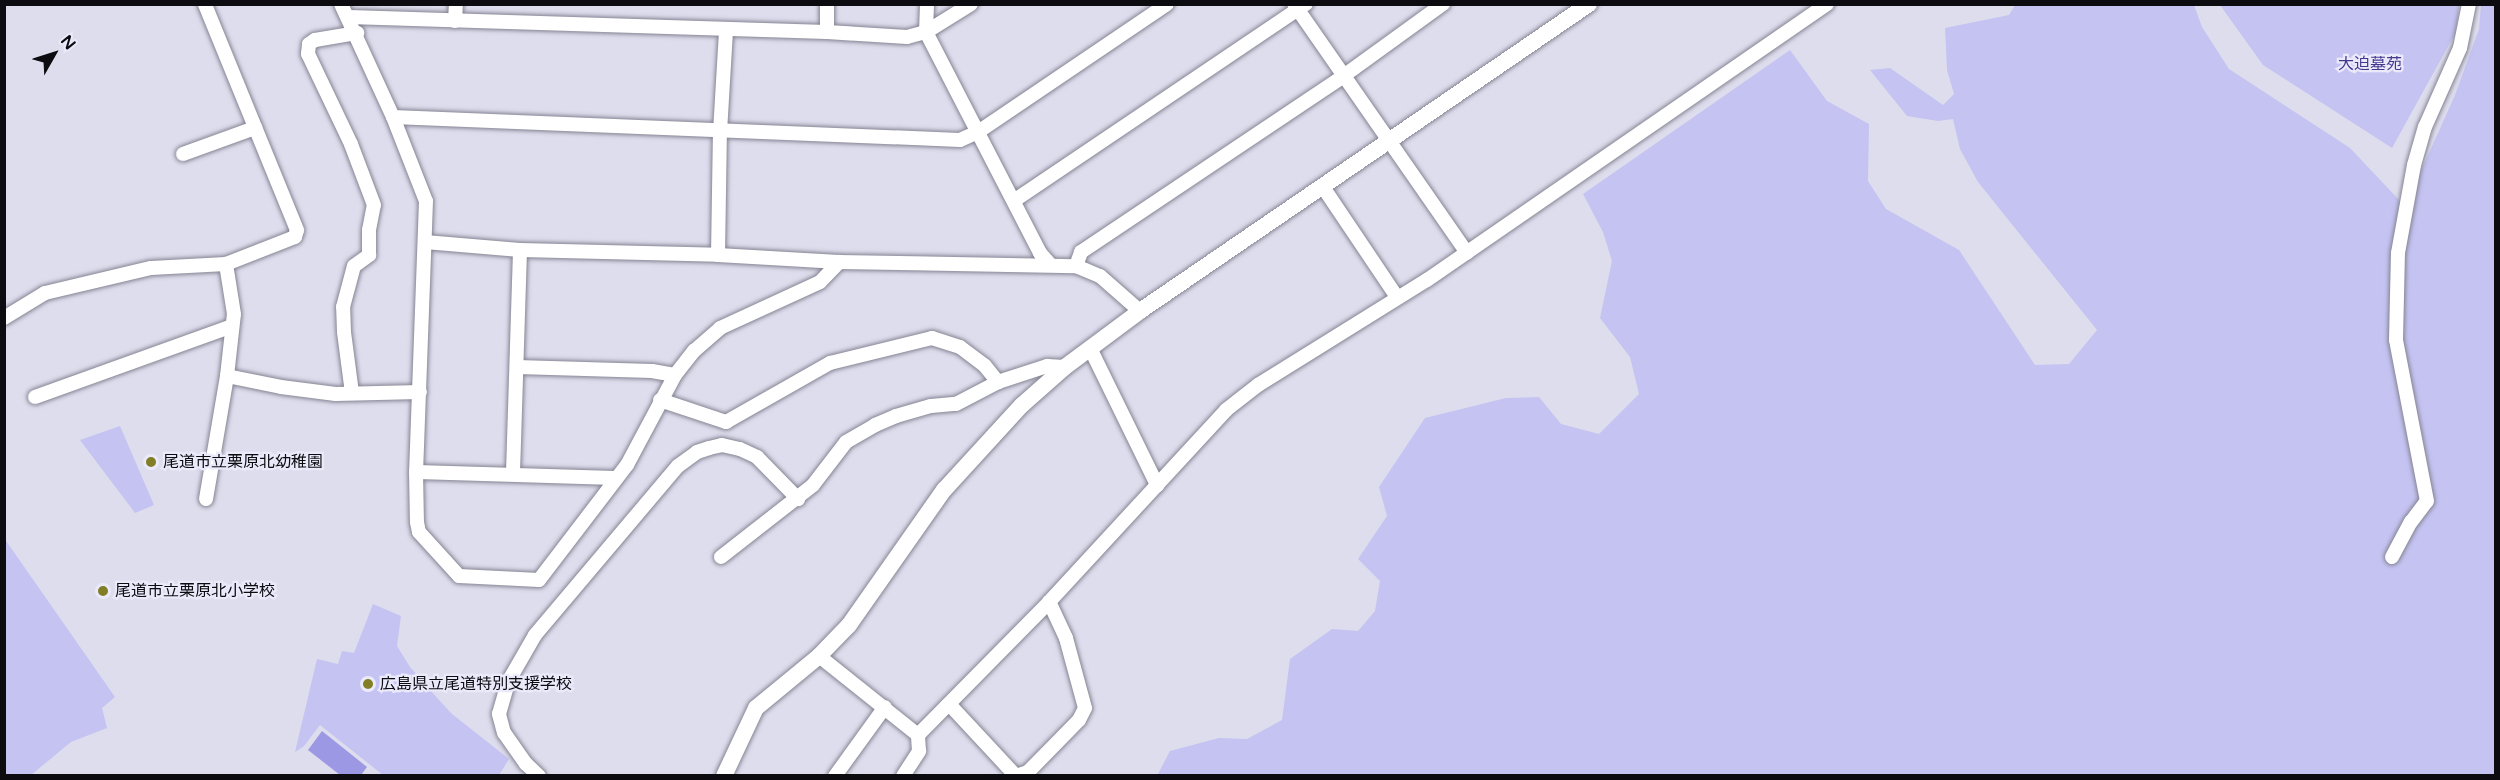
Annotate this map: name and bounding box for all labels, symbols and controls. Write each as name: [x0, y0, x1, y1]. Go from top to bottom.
north arrow: [24, 24, 84, 84]
text: N: [56, 31, 80, 54]
park label: 大迫墓苑: [2338, 54, 2402, 74]
place label: 尾道市立栗原北幼稚園: [163, 452, 323, 472]
marker: 尾道市立栗原北幼稚園: [144, 455, 158, 469]
place label: 尾道市立栗原北小学校: [115, 581, 275, 601]
marker: 尾道市立栗原北小学校: [96, 584, 110, 598]
place label: 広島県立尾道特別支援学校: [380, 674, 572, 694]
marker: 広島県立尾道特別支援学校: [361, 677, 375, 691]

